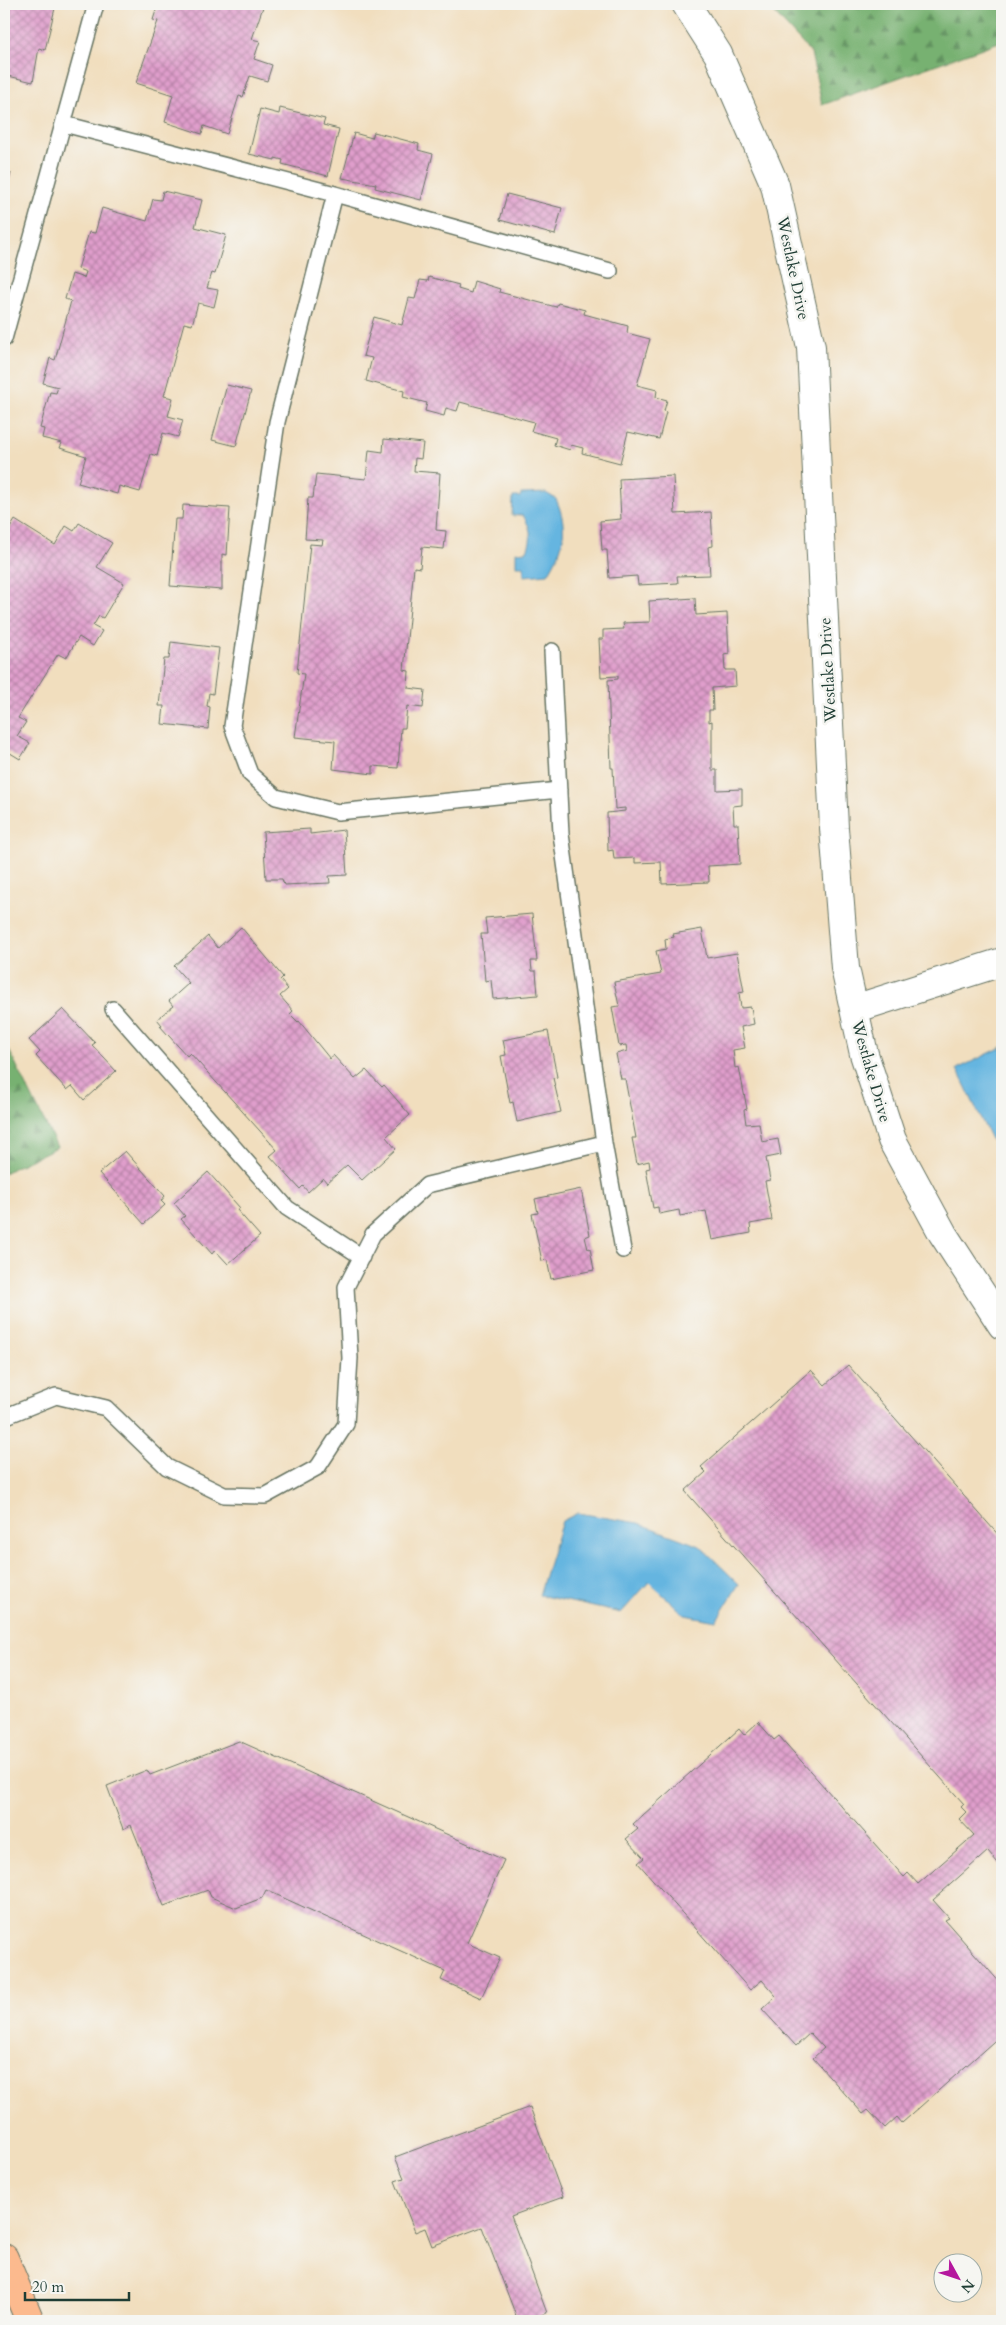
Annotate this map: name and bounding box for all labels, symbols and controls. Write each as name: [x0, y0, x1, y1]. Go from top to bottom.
street label: Westlake Drive: [771, 214, 815, 322]
street label: Westlake Drive: [814, 617, 842, 724]
street label: Westlake Drive: [846, 1017, 896, 1125]
north arrow: [934, 2252, 984, 2302]
scale bar: [25, 2270, 129, 2302]
text: N: [956, 2275, 979, 2297]
text: 20 m: [32, 2277, 64, 2297]

